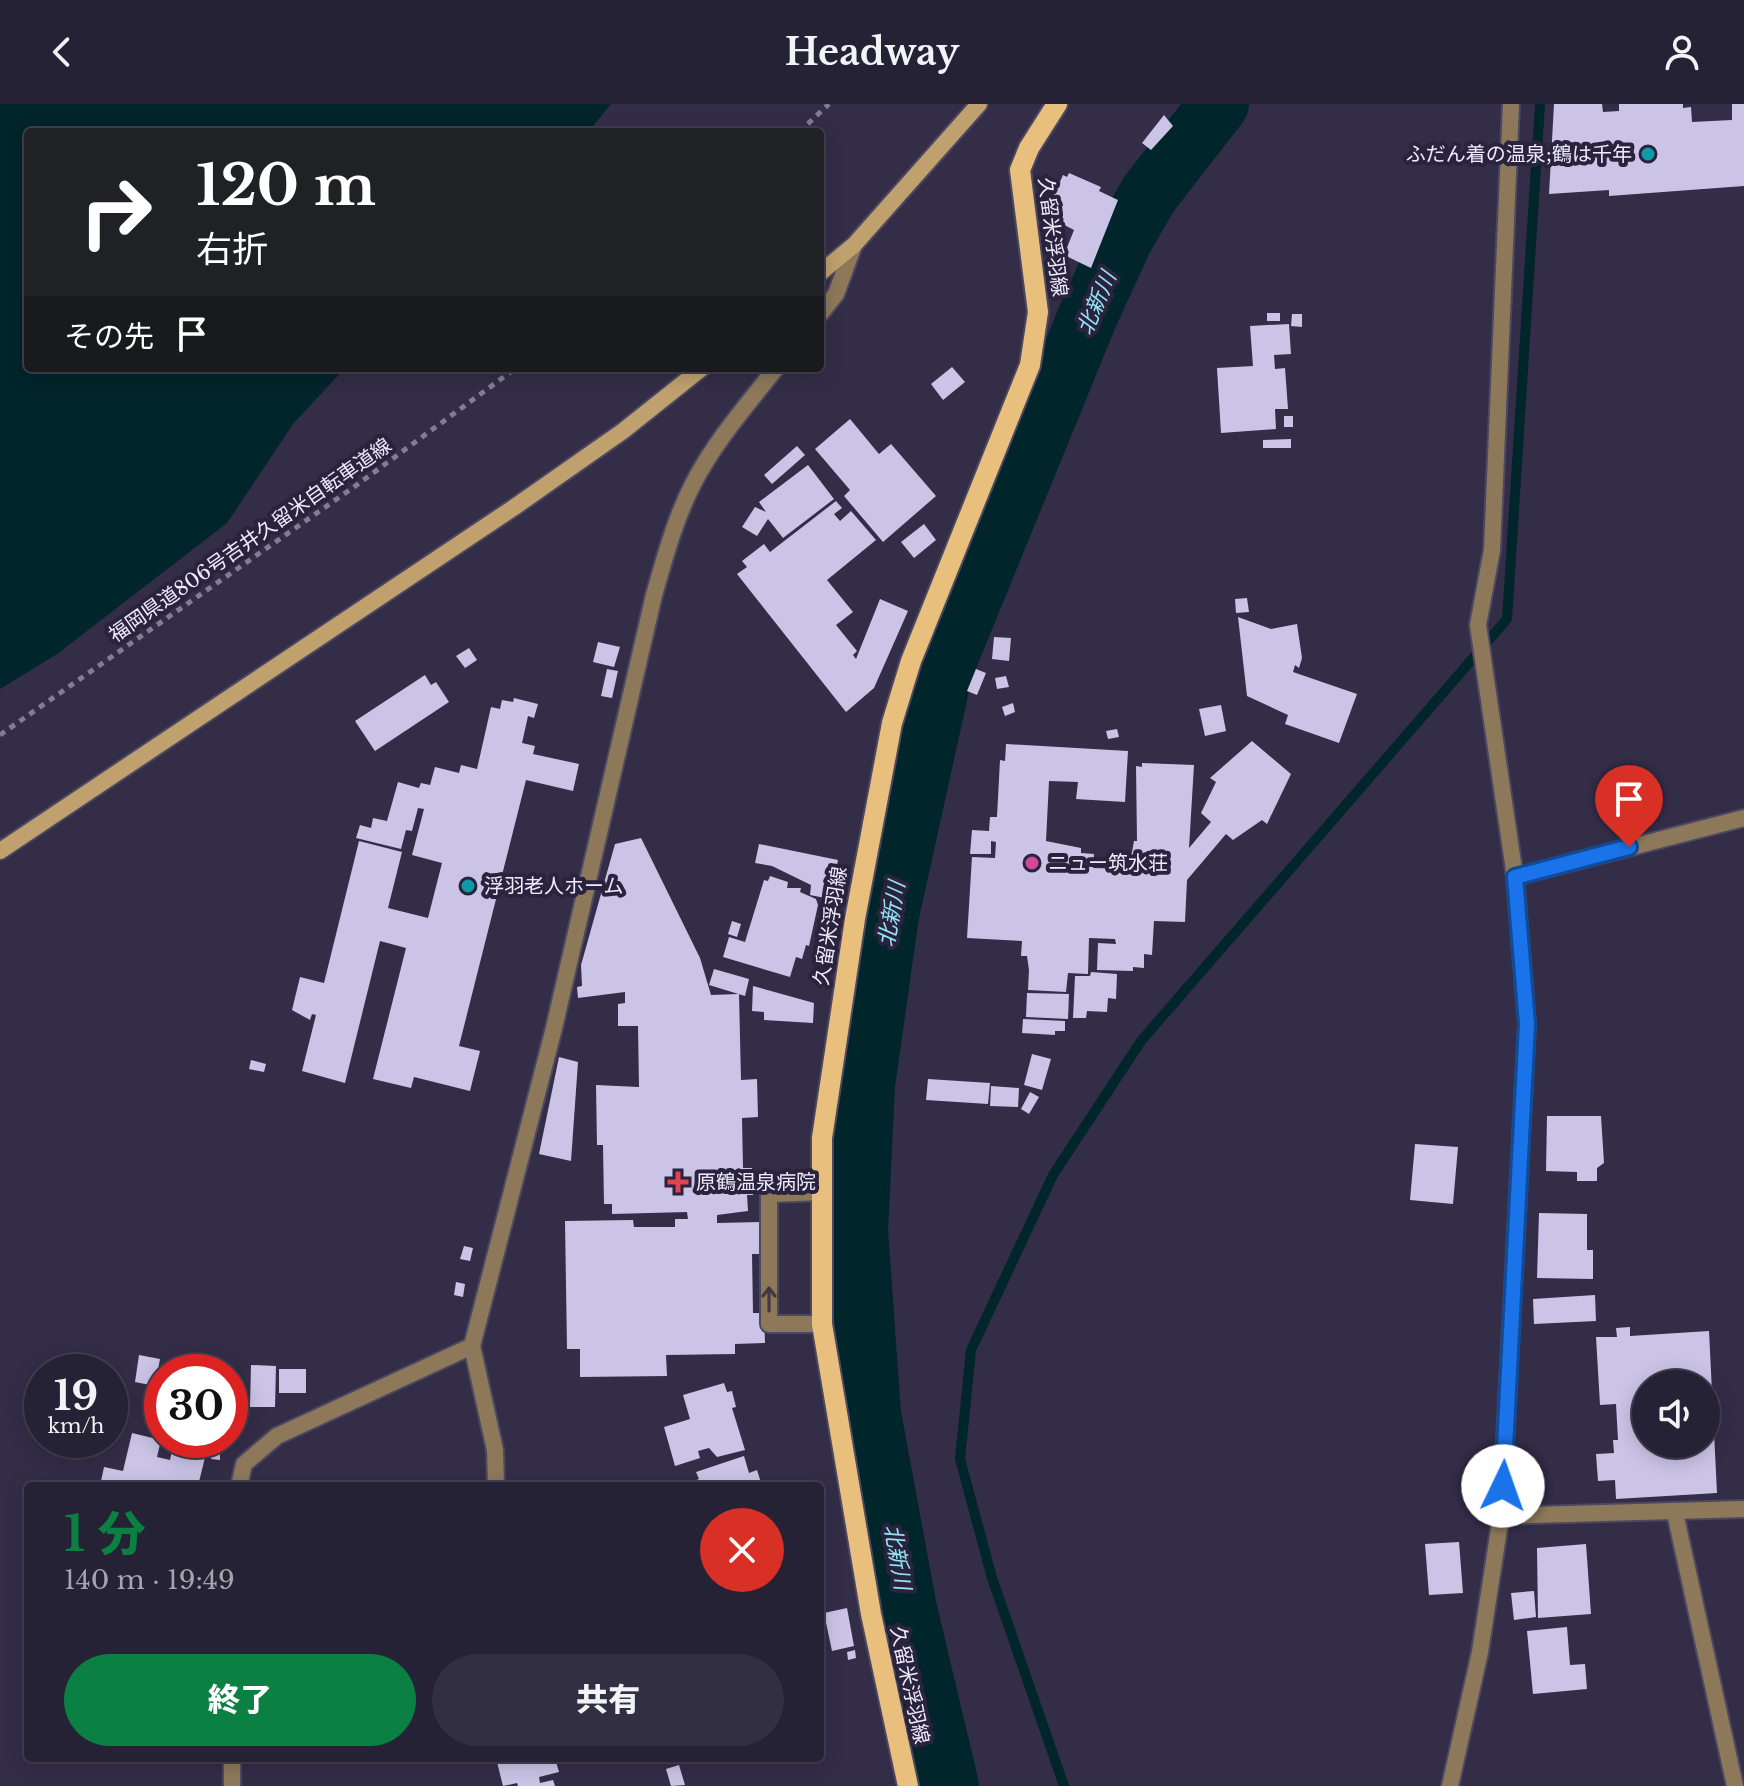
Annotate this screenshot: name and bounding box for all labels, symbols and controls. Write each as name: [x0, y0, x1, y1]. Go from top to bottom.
icon: back: [40, 30, 84, 74]
text: Headway: [785, 30, 959, 75]
icon: person: [1660, 30, 1704, 74]
place label: ふだん着の温泉;鶴は千年: [1406, 142, 1632, 166]
marker: ふだん着の温泉;鶴は千年: [1639, 145, 1657, 163]
text: 120 m: [196, 151, 376, 220]
icon: right: [64, 160, 168, 264]
street label: 久留米浮羽線: [1034, 176, 1072, 298]
text: 右折: [196, 227, 268, 272]
water label: 北新川: [1071, 266, 1123, 339]
icon: arrive: [170, 312, 214, 356]
text: その先: [64, 318, 154, 355]
street label: 福岡県道806号吉井久留米自転車道線: [104, 433, 396, 647]
pin: [1595, 765, 1663, 847]
icon: arrive: [1607, 777, 1651, 821]
place label: ニュー筑水荘: [1048, 851, 1168, 875]
marker: ニュー筑水荘: [1023, 854, 1041, 872]
street label: 久留米浮羽線: [809, 865, 851, 987]
place label: 浮羽老人ホーム: [484, 874, 623, 898]
marker: 浮羽老人ホーム: [459, 877, 477, 895]
water label: 北新川: [872, 877, 911, 949]
place label: 原鶴温泉病院: [696, 1170, 816, 1194]
marker: 原鶴温泉病院: [667, 1171, 689, 1193]
one-way arrow: [761, 1286, 777, 1313]
speed limit sign: 30: [144, 1354, 248, 1458]
map controls: [1632, 1370, 1720, 1458]
button: sound: [1632, 1370, 1720, 1458]
text: 19: [54, 1371, 98, 1421]
text: km/h: [48, 1414, 104, 1438]
position arrow: [1461, 1444, 1545, 1528]
text: 1 分: [64, 1504, 146, 1564]
button: close: [700, 1508, 784, 1592]
water label: 北新川: [878, 1522, 917, 1594]
text: 140 m · 19:49: [64, 1564, 235, 1596]
street label: 久留米浮羽線: [886, 1624, 934, 1746]
button: 終了: [64, 1654, 416, 1746]
button: 共有: [432, 1654, 784, 1746]

